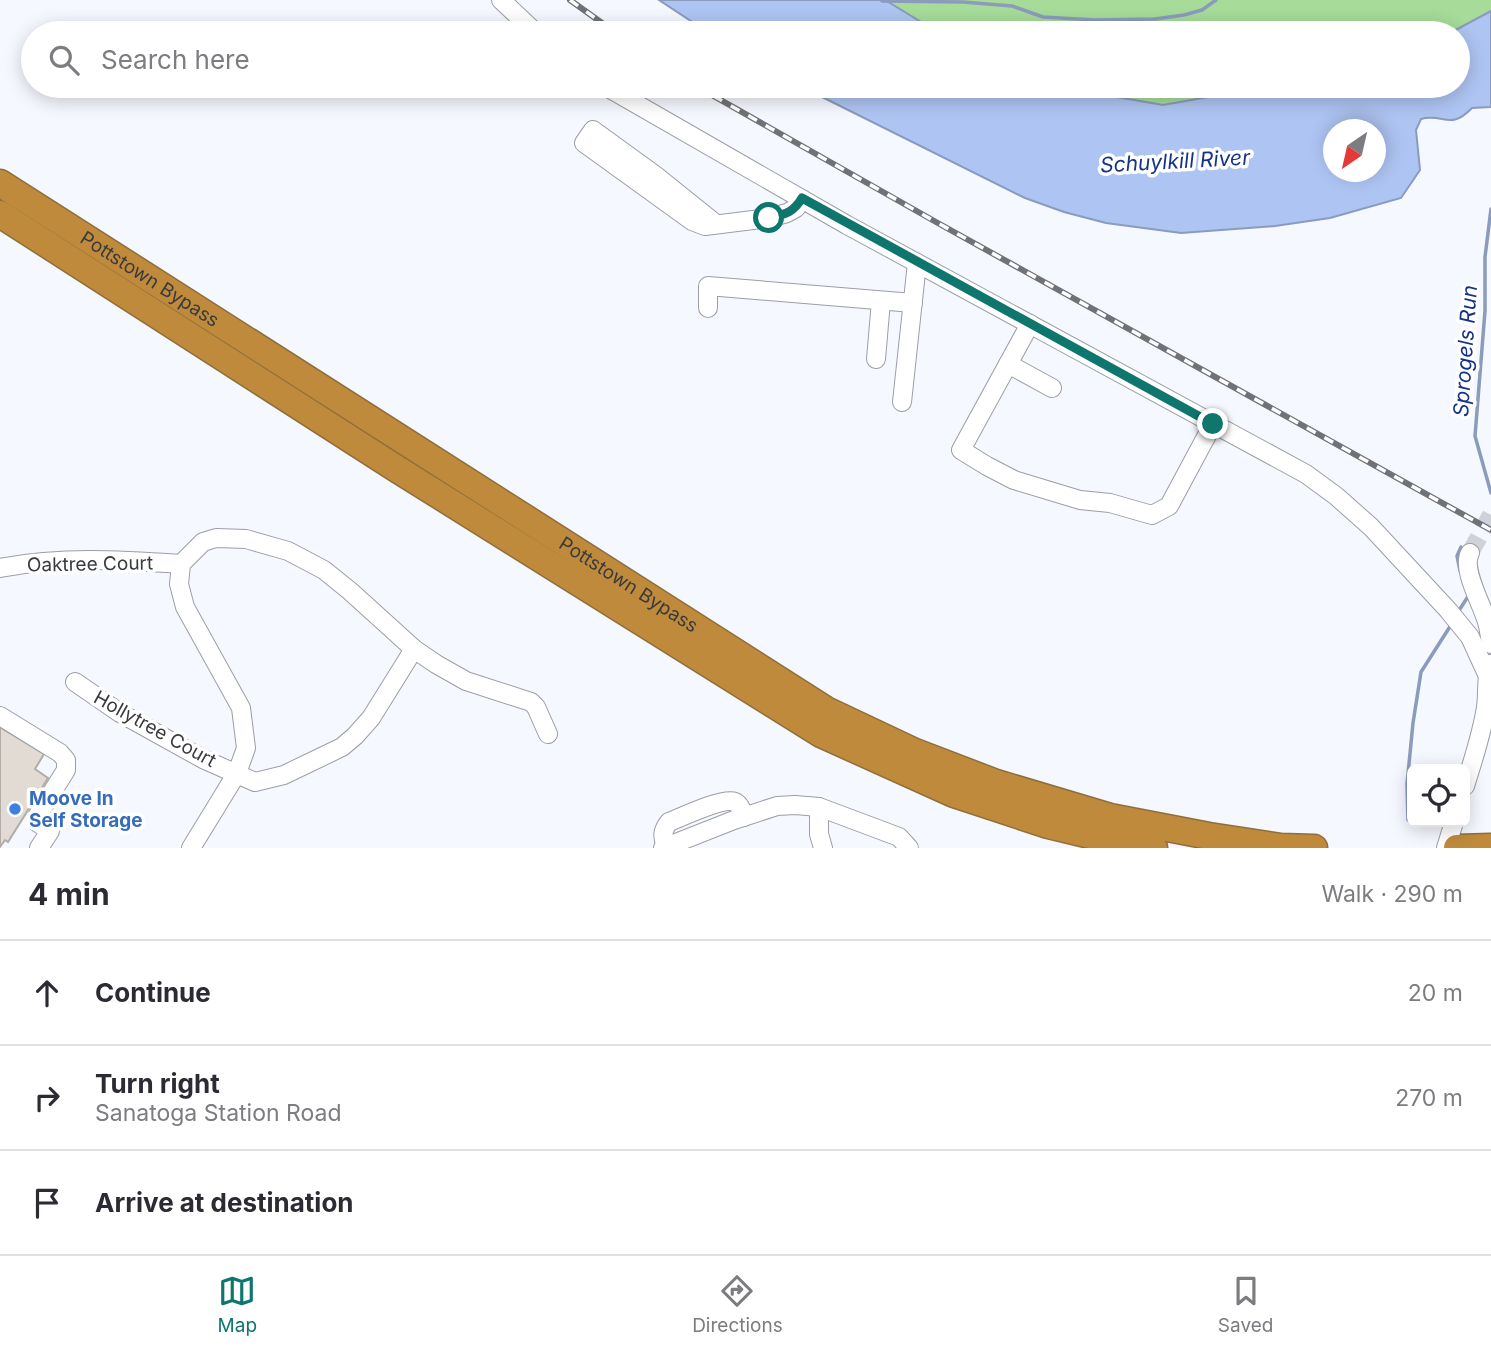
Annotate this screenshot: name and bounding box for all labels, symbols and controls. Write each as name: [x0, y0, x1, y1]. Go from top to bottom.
search box: [21, 21, 1470, 98]
icon: search: [45, 41, 83, 79]
text: Search here: [101, 44, 250, 75]
north arrow: [1323, 119, 1386, 182]
water label: Schuylkill River: [1099, 145, 1252, 177]
route start: [753, 202, 784, 233]
street label: Pottstown Bypass: [76, 226, 224, 332]
water label: Sprogels Run: [1448, 284, 1482, 418]
route end: [1197, 408, 1228, 439]
street label: Pottstown Bypass: [555, 531, 703, 637]
street label: Oaktree Court: [27, 551, 153, 577]
street label: Hollytree Court: [90, 686, 220, 772]
map controls: [1407, 764, 1470, 827]
button: locate: [1407, 764, 1470, 827]
place label: Moove In Self Storage: [29, 787, 143, 832]
marker: Moove In Self Storage: [7, 801, 23, 817]
text: 4 min: [28, 876, 110, 912]
text: Walk · 290 m: [1321, 880, 1463, 908]
icon: ahead: [28, 974, 66, 1012]
text: Continue: [95, 977, 211, 1008]
text: 20 m: [1408, 979, 1463, 1007]
text: Turn right: [95, 1068, 220, 1099]
icon: right: [28, 1079, 66, 1117]
text: 270 m: [1395, 1084, 1463, 1112]
text: Sanatoga Station Road: [95, 1099, 342, 1127]
icon: arrive: [28, 1184, 66, 1222]
text: Arrive at destination: [95, 1187, 354, 1218]
tab: Map: [218, 1272, 257, 1337]
tab: Directions: [692, 1272, 783, 1337]
tab: Saved: [1218, 1272, 1273, 1337]

